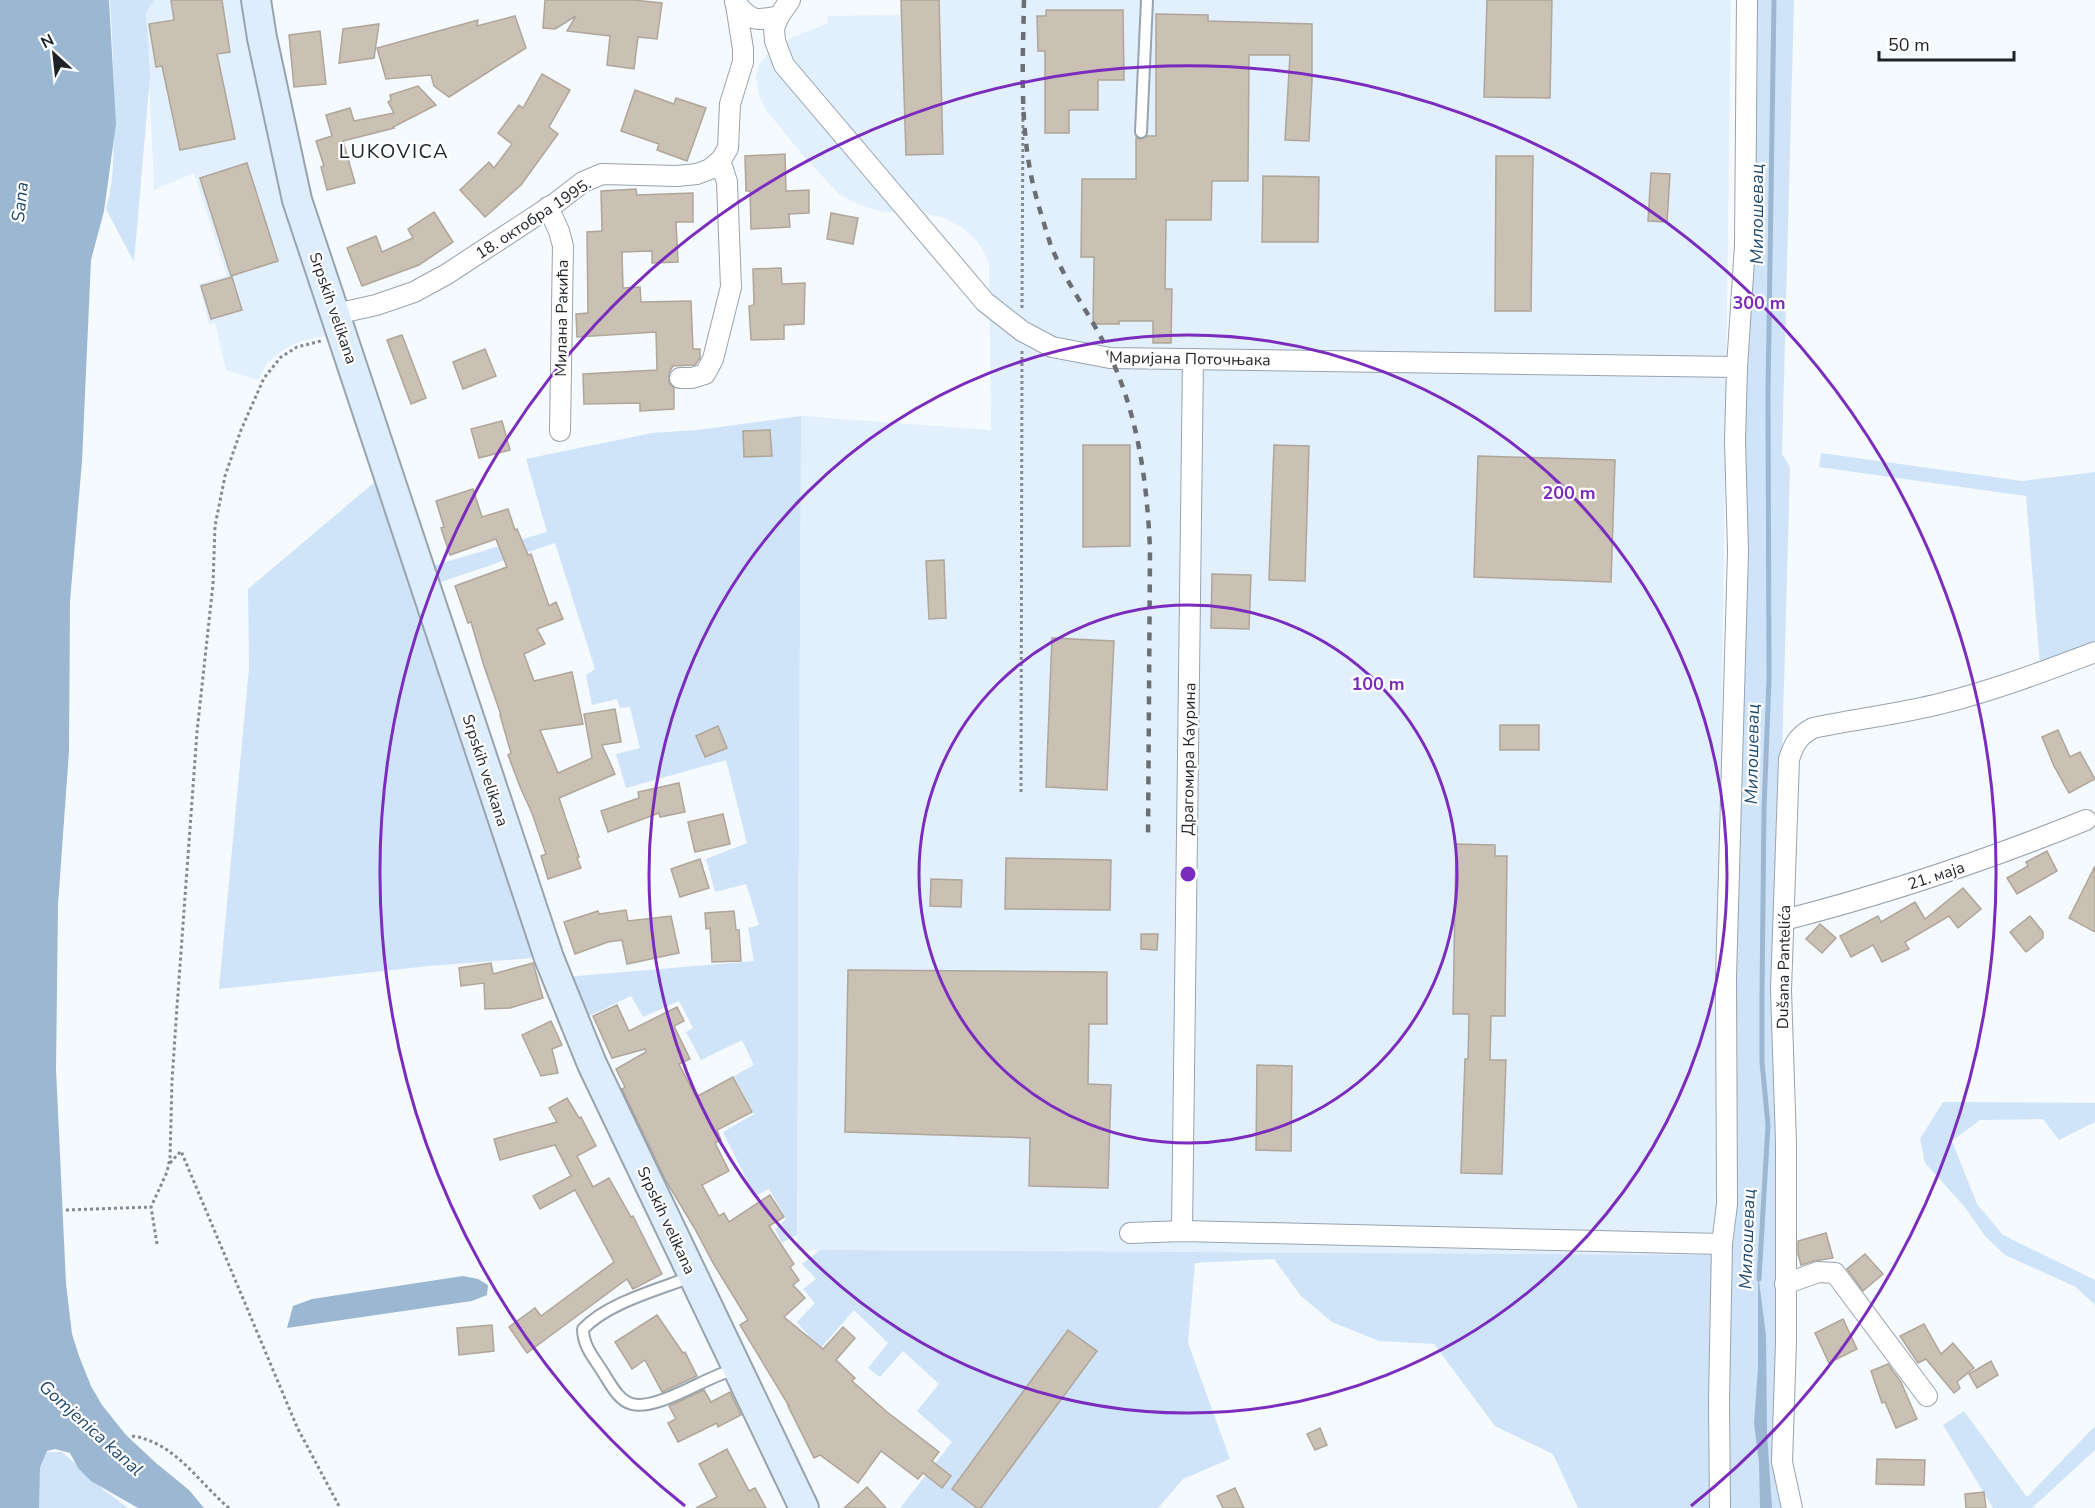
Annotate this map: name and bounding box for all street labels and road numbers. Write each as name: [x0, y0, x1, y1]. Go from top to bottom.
street label: 18. октобра 1995.: [471, 173, 596, 265]
street label: Srpskih velikana: [304, 250, 362, 367]
street label: Милана Ракића: [550, 259, 574, 377]
street label: Маријана Поточњака: [1109, 347, 1271, 371]
street label: Драгомира Каурина: [1177, 682, 1201, 836]
street label: Srpskih velikana: [457, 711, 514, 829]
street label: 21. маја: [1905, 856, 1968, 895]
street label: Dušana Pantelića: [1772, 905, 1796, 1029]
street label: Srpskih velikana: [631, 1163, 701, 1278]

